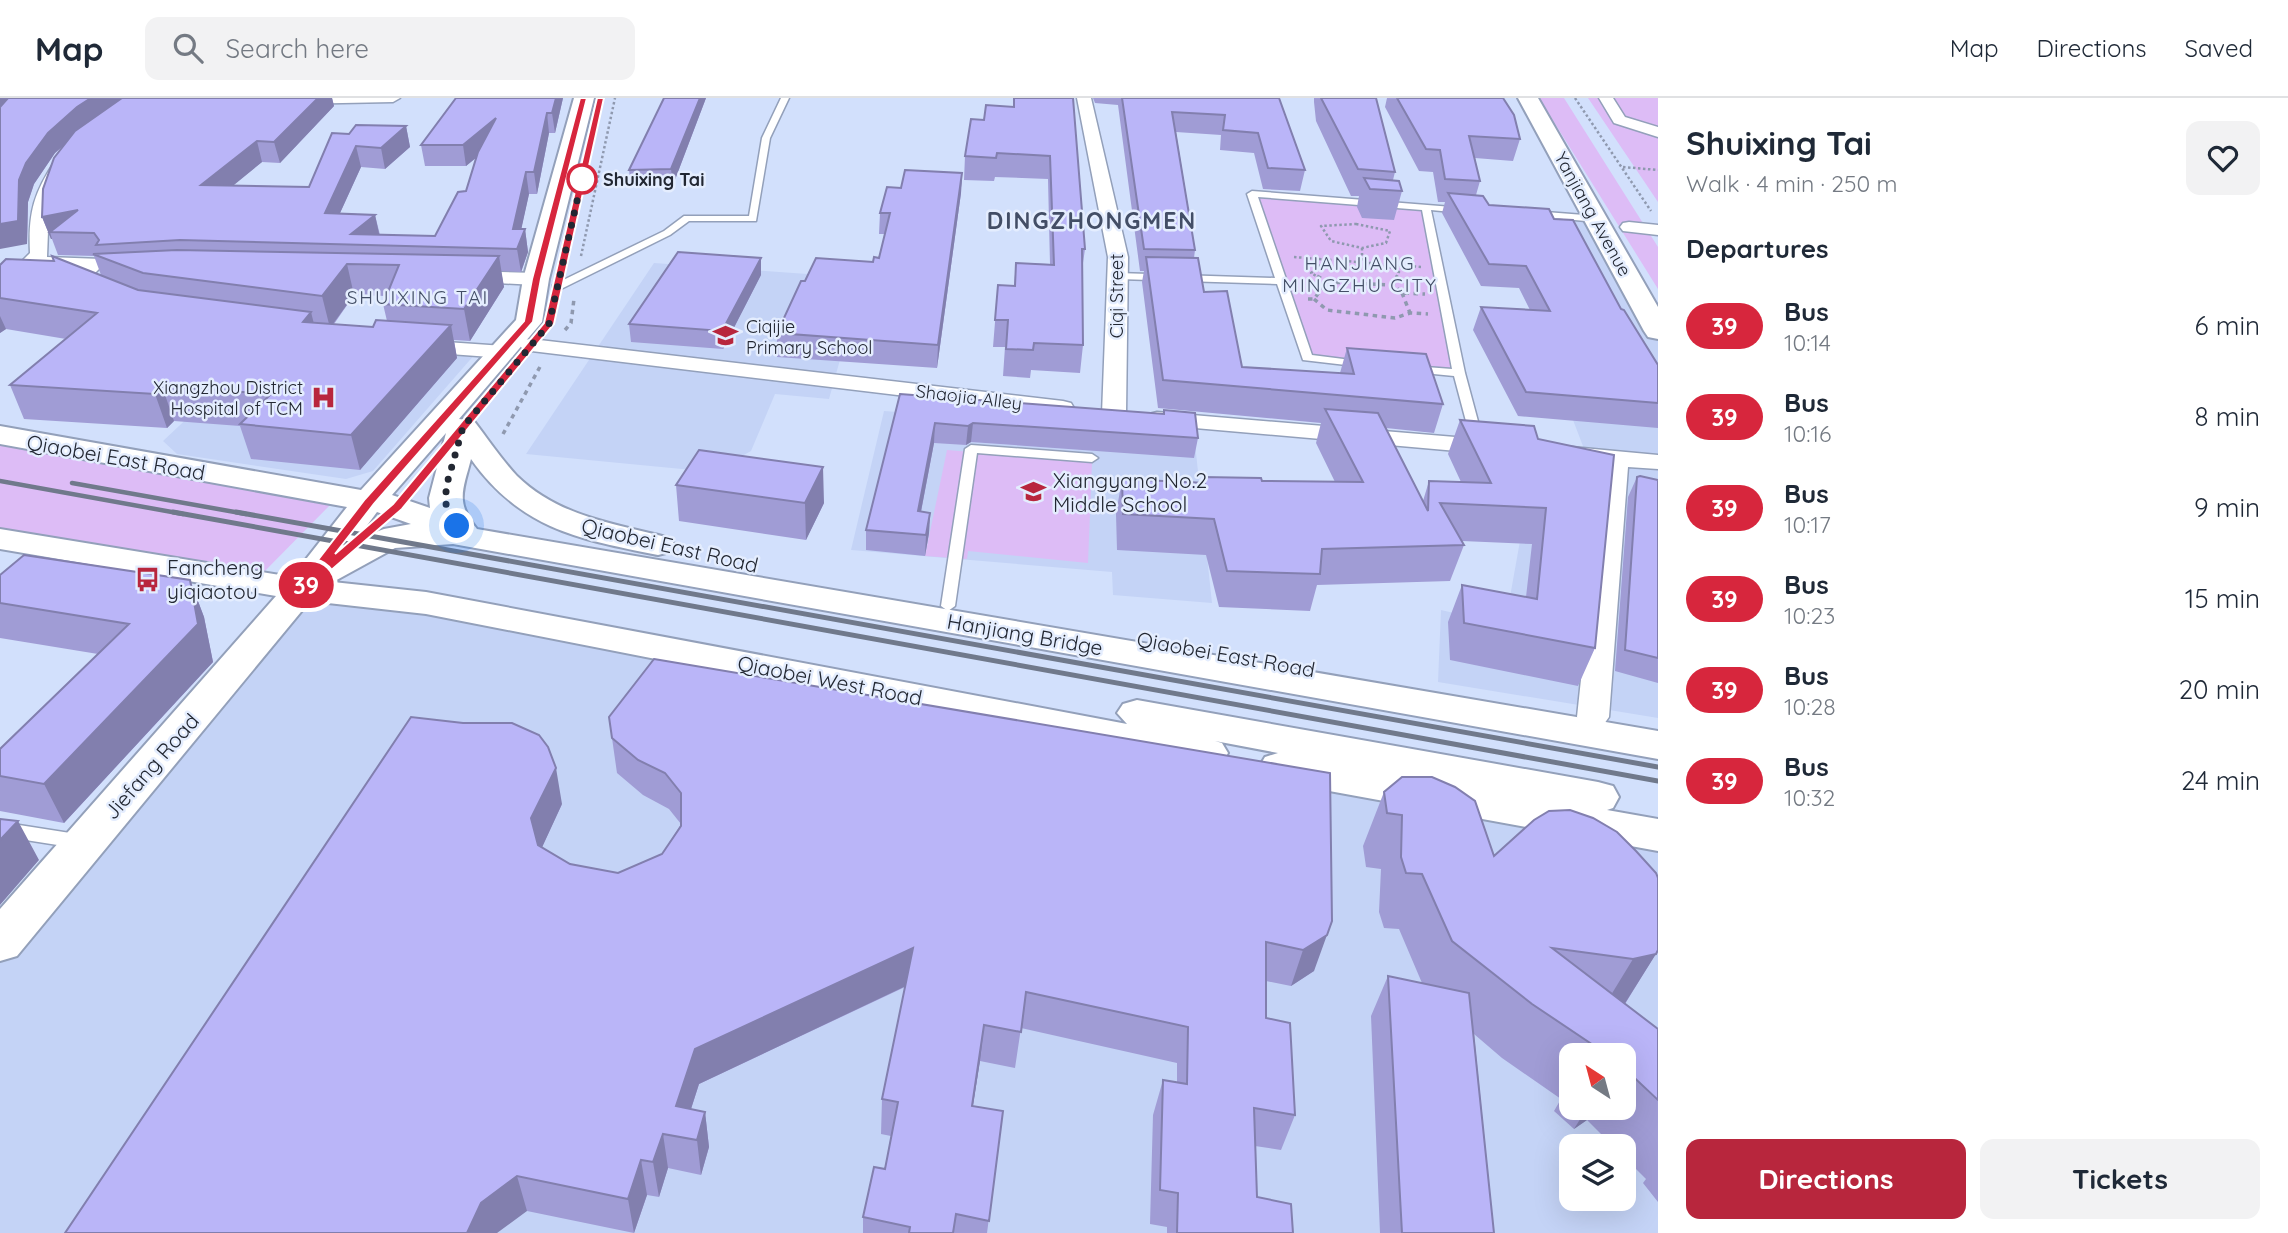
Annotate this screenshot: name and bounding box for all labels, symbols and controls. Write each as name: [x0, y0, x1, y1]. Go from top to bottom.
search box: [145, 17, 635, 80]
text: Map: [35, 28, 103, 69]
icon: search: [169, 29, 207, 67]
text: Search here: [225, 32, 369, 65]
text: Map: [1950, 33, 1999, 63]
text: Directions: [2037, 33, 2147, 63]
text: Saved: [2185, 33, 2253, 63]
button: heart: [2186, 121, 2260, 195]
text: Shuixing Tai: [1686, 122, 1872, 163]
street label: Yanjiang Avenue: [1549, 148, 1637, 280]
marker: Shuixing Tai: [567, 164, 597, 194]
place label: Shuixing Tai: [603, 168, 704, 191]
text: Walk · 4 min · 250 m: [1686, 169, 1897, 198]
district label: DINGZHONGMEN: [987, 206, 1197, 235]
text: Departures: [1686, 232, 1829, 265]
district label: HANJIANG MINGZHU CITY: [1282, 251, 1438, 297]
street label: Ciqi Street: [1105, 254, 1128, 338]
district label: SHUIXING TAI: [347, 285, 489, 309]
text: Bus: [1784, 295, 1829, 328]
text: 6 min: [2195, 309, 2260, 342]
text: 39: [1711, 311, 1738, 341]
place label: Ciqijie Primary School: [746, 315, 872, 359]
school or university icon: Ciqijie Primary School: [712, 322, 740, 350]
text: 10:14: [1784, 328, 1831, 357]
place label: Xiangzhou District Hospital of TCM: [153, 376, 303, 420]
street label: Shaojia Alley: [915, 379, 1023, 415]
hospital icon: Xiangzhou District Hospital of TCM: [309, 383, 337, 411]
text: Bus: [1784, 386, 1829, 419]
text: 8 min: [2195, 400, 2260, 433]
text: 39: [1711, 402, 1738, 432]
text: 10:16: [1784, 419, 1831, 448]
street label: Qiaobei East Road: [25, 429, 207, 485]
place label: Xiangyang No.2 Middle School: [1053, 467, 1207, 517]
text: Bus: [1784, 477, 1829, 510]
school or university icon: Xiangyang No.2 Middle School: [1019, 478, 1047, 506]
text: 9 min: [2194, 491, 2260, 524]
text: 39: [1711, 493, 1738, 523]
your location: [439, 508, 474, 543]
text: 10:17: [1784, 510, 1831, 539]
street label: Qiaobei East Road: [579, 512, 761, 578]
place label: Fancheng yiqiaotou: [167, 554, 263, 604]
line badge: 39: [274, 562, 338, 608]
bus stop icon: Fancheng yiqiaotou: [133, 565, 161, 593]
text: Bus: [1784, 568, 1829, 601]
text: 39: [293, 570, 319, 600]
text: 15 min: [2185, 582, 2260, 615]
text: 39: [1711, 584, 1738, 614]
text: 10:23: [1784, 601, 1835, 630]
street label: Hanjiang Bridge: [945, 608, 1105, 660]
street label: Qiaobei East Road: [1135, 626, 1317, 682]
street label: Qiaobei West Road: [735, 649, 925, 711]
text: Bus: [1784, 659, 1829, 692]
text: 20 min: [2179, 673, 2260, 706]
text: 39: [1711, 675, 1738, 705]
text: 10:28: [1784, 692, 1836, 721]
street label: Jiefang Road: [98, 708, 204, 824]
text: Bus: [1784, 750, 1829, 783]
text: 24 min: [2181, 764, 2260, 797]
text: 39: [1711, 766, 1738, 796]
text: 10:32: [1784, 783, 1835, 812]
north arrow: [1559, 1043, 1636, 1120]
map controls: [1559, 1043, 1636, 1211]
button: layers: [1559, 1134, 1636, 1211]
button: Directions: [1686, 1139, 1966, 1219]
button: Tickets: [1980, 1139, 2260, 1219]

